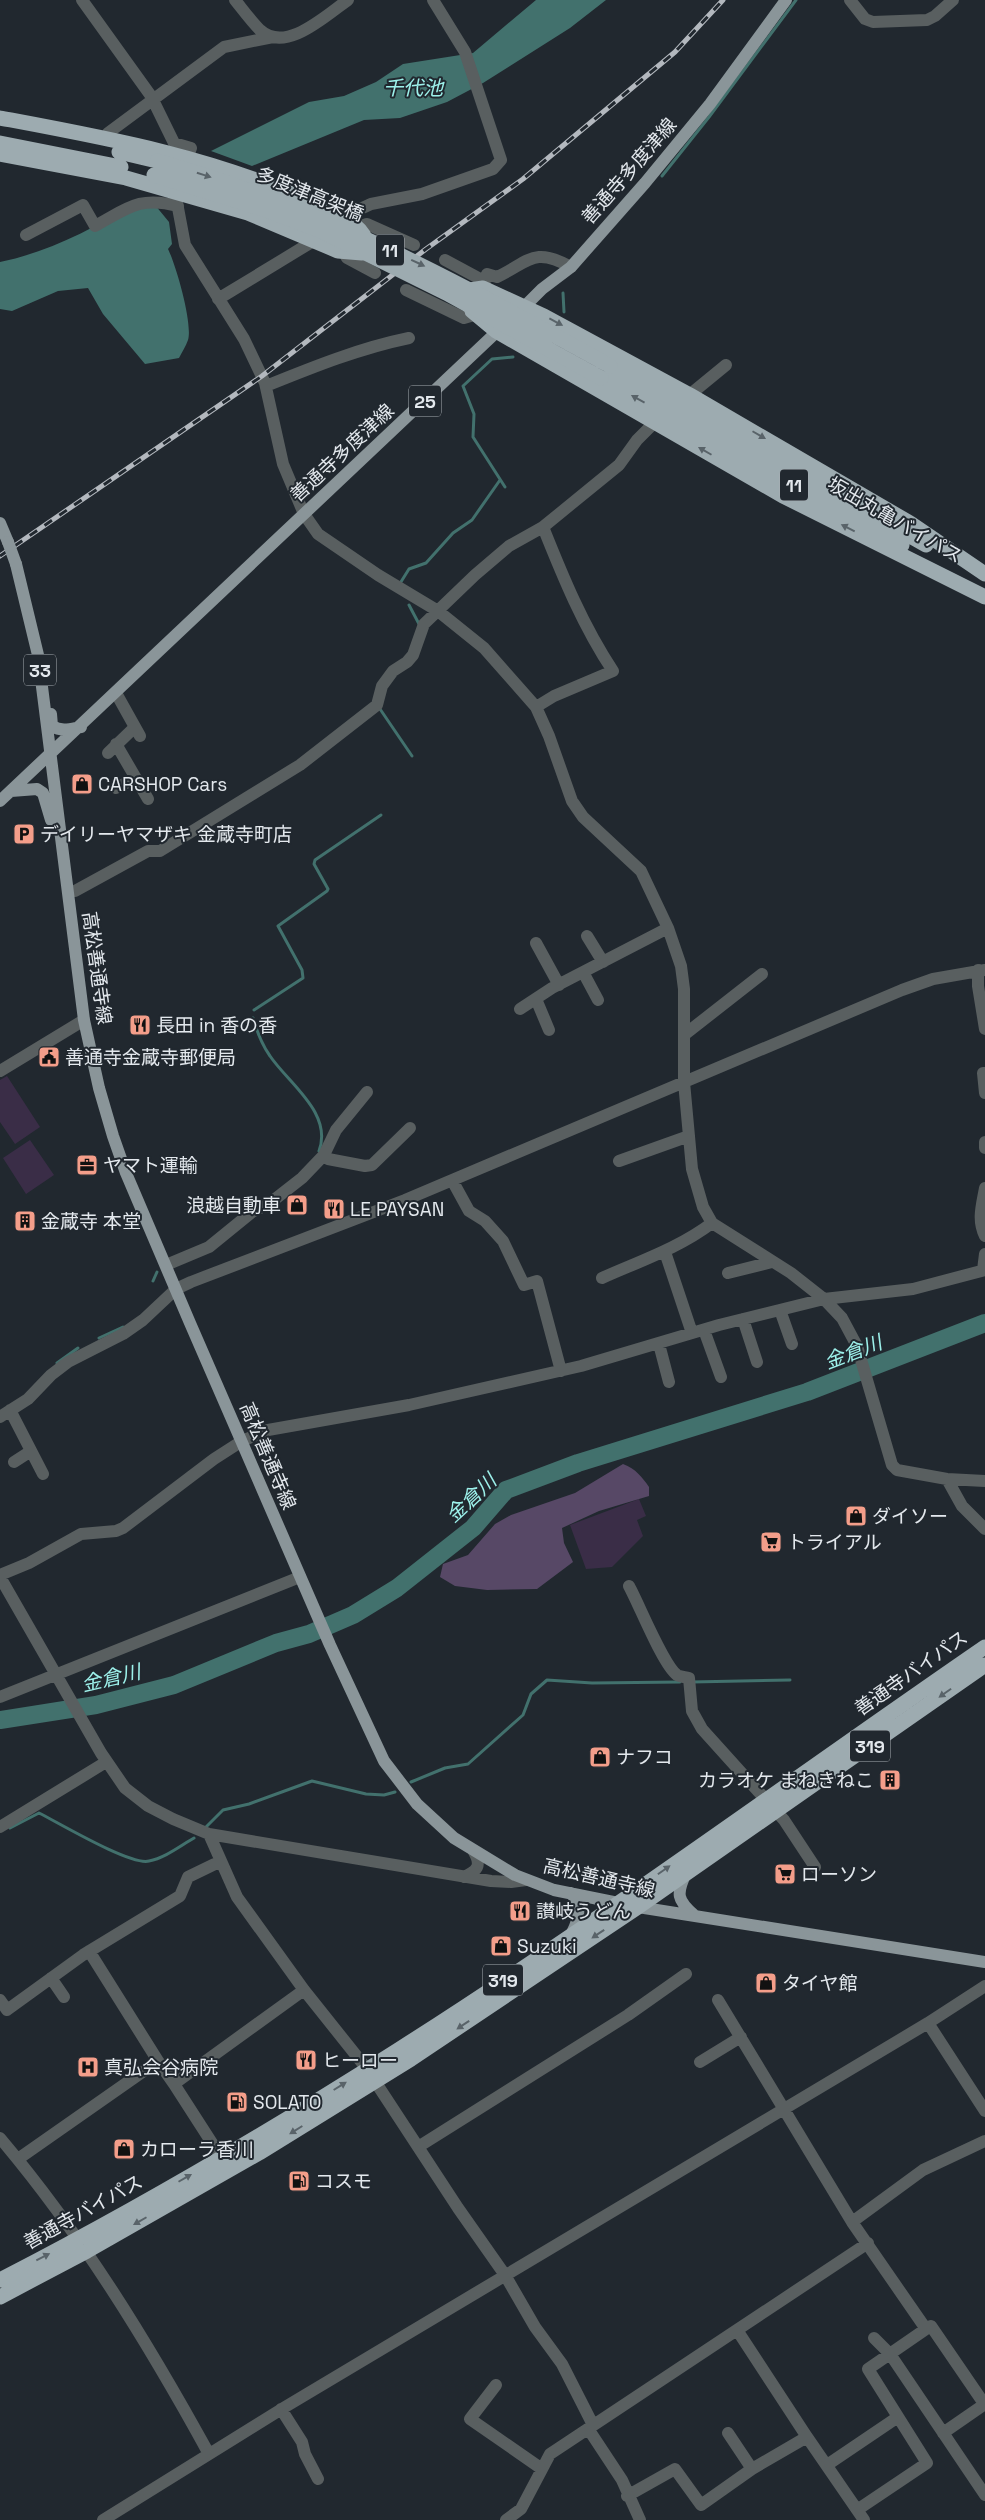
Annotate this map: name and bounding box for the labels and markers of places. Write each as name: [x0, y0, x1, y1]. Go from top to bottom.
shop icon: CARSHOP Cars: [70, 772, 94, 796]
place label: CARSHOP Cars: [98, 772, 227, 797]
parking icon: デイリーヤマザキ 金蔵寺町店: [12, 822, 36, 846]
place label: デイリーヤマザキ 金蔵寺町店: [40, 822, 292, 847]
restaurant icon: 長田 in 香の香: [128, 1013, 152, 1037]
place label: 長田 in 香の香: [156, 1013, 277, 1038]
public building icon: 善通寺金蔵寺郵便局: [37, 1045, 61, 1069]
place label: 善通寺金蔵寺郵便局: [65, 1045, 236, 1070]
office icon: ヤマト運輸: [75, 1153, 99, 1177]
place label: ヤマト運輸: [103, 1153, 198, 1178]
place label: 浪越自動車: [186, 1193, 281, 1218]
shop icon: 浪越自動車: [285, 1193, 309, 1217]
restaurant icon: LE PAYSAN: [322, 1197, 346, 1221]
place label: LE PAYSAN: [350, 1197, 444, 1222]
building icon: 金蔵寺 本堂: [13, 1209, 37, 1233]
place label: 金蔵寺 本堂: [41, 1209, 141, 1234]
shop icon: ダイソー: [844, 1504, 868, 1528]
place label: ダイソー: [872, 1504, 948, 1529]
supermarket icon: トライアル: [759, 1530, 783, 1554]
place label: トライアル: [787, 1530, 882, 1555]
shop icon: ナフコ: [588, 1745, 612, 1769]
place label: ナフコ: [616, 1745, 673, 1770]
place label: カラオケ まねきねこ: [698, 1768, 874, 1793]
building icon: カラオケ まねきねこ: [878, 1768, 902, 1792]
supermarket icon: ローソン: [773, 1862, 797, 1886]
place label: ローソン: [801, 1862, 877, 1887]
restaurant icon: 讃岐うどん: [508, 1899, 532, 1923]
place label: 讃岐うどん: [536, 1899, 631, 1924]
shop icon: Suzuki: [489, 1934, 513, 1958]
place label: Suzuki: [517, 1934, 577, 1959]
shop icon: タイヤ館: [754, 1971, 778, 1995]
place label: タイヤ館: [782, 1971, 857, 1996]
restaurant icon: ヒーロー: [294, 2048, 318, 2072]
place label: ヒーロー: [322, 2048, 398, 2073]
hospital icon: 真弘会谷病院: [76, 2055, 100, 2079]
place label: 真弘会谷病院: [104, 2055, 218, 2080]
fuel station icon: SOLATO: [225, 2090, 249, 2114]
place label: SOLATO: [253, 2090, 322, 2115]
shop icon: カローラ香川: [112, 2137, 136, 2161]
place label: カローラ香川: [140, 2137, 254, 2162]
fuel station icon: コスモ: [287, 2169, 311, 2193]
place label: コスモ: [315, 2169, 372, 2194]

